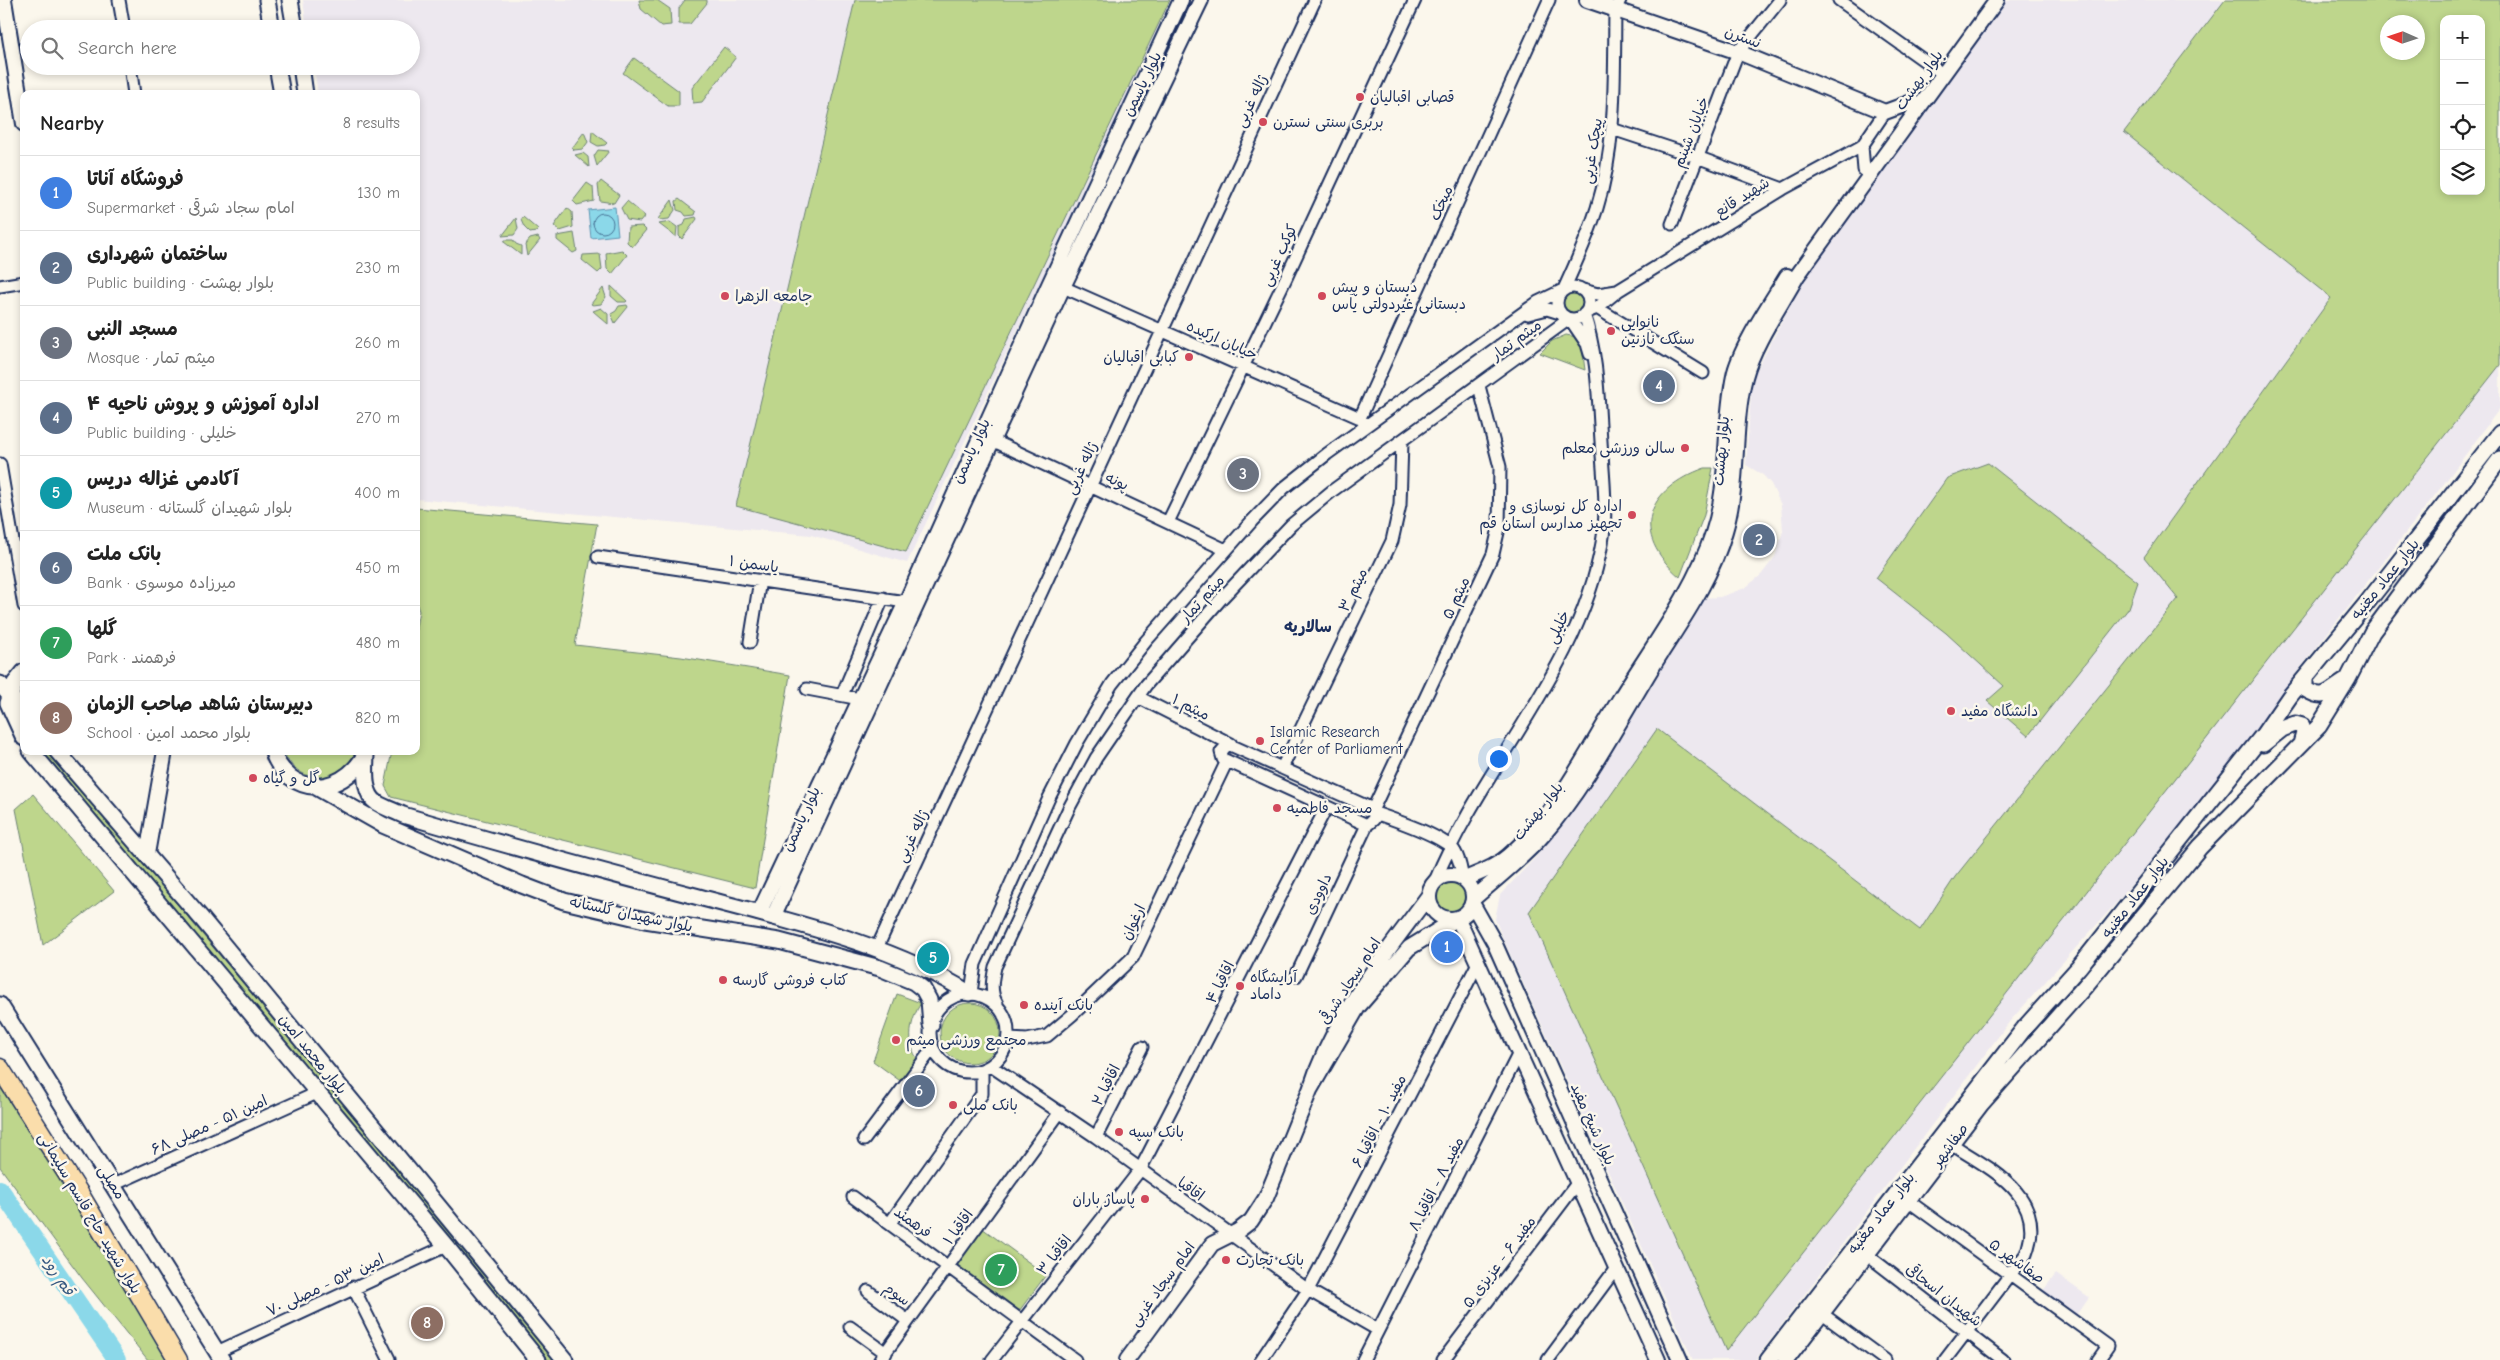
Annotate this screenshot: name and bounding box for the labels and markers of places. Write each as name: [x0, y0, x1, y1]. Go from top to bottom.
place label: قصابی اقبالیان: [1370, 88, 1454, 107]
marker: قصابی اقبالیان: [1354, 91, 1366, 103]
place label: بربری سنتی نسترن: [1273, 113, 1384, 132]
marker: بربری سنتی نسترن: [1257, 116, 1269, 128]
place label: دبستان و پیش دبستانی غیردولتی یاس: [1332, 278, 1466, 314]
place label: جامعه الزهرا: [735, 287, 812, 305]
marker: جامعه الزهرا: [719, 290, 731, 302]
marker: دبستان و پیش دبستانی غیردولتی یاس: [1316, 290, 1328, 302]
place label: نانوایی سنگک نازنین: [1621, 313, 1695, 348]
marker: نانوایی سنگک نازنین: [1605, 325, 1617, 337]
place label: کبابی اقبالیان: [1103, 348, 1179, 367]
marker: کبابی اقبالیان: [1183, 351, 1195, 363]
pin: 4: [1643, 367, 1675, 405]
place label: سالن ورزشی معلم: [1562, 439, 1675, 460]
marker: سالن ورزشی معلم: [1679, 442, 1691, 454]
pin: 3: [1227, 455, 1259, 493]
place label: اداره کل نوسازی و تجهیز مدارس استان قم: [1479, 497, 1623, 535]
marker: اداره کل نوسازی و تجهیز مدارس استان قم: [1626, 509, 1638, 521]
pin: 2: [1743, 521, 1775, 559]
place label: دانشگاه مفید: [1961, 702, 2038, 720]
marker: دانشگاه مفید: [1945, 705, 1957, 717]
place label: Islamic Research Center of Parliament: [1270, 723, 1404, 758]
marker: Islamic Research Center of Parliament: [1254, 735, 1266, 747]
place label: گل و گیاه: [263, 769, 320, 787]
marker: گل و گیاه: [247, 772, 259, 784]
place label: مسجد فاطمیه: [1287, 799, 1372, 817]
marker: مسجد فاطمیه: [1271, 802, 1283, 814]
pin: 1: [1431, 928, 1463, 966]
pin: 5: [917, 939, 949, 977]
place label: آرایشگاه داماد: [1250, 968, 1298, 1003]
place label: کتاب فروشی گارسه: [733, 971, 848, 990]
marker: کتاب فروشی گارسه: [717, 974, 729, 986]
marker: آرایشگاه داماد: [1234, 980, 1246, 992]
place label: بانک آینده: [1034, 996, 1093, 1014]
marker: بانک آینده: [1018, 999, 1030, 1011]
place label: مجتمع ورزشی میثم: [906, 1031, 1027, 1052]
marker: مجتمع ورزشی میثم: [890, 1034, 902, 1046]
pin: 6: [903, 1072, 935, 1110]
place label: بانک ملی: [963, 1096, 1018, 1115]
marker: بانک ملی: [947, 1099, 959, 1111]
place label: بانک سپه: [1129, 1123, 1184, 1142]
marker: بانک سپه: [1113, 1126, 1125, 1138]
place label: پاساژ باران: [1073, 1190, 1135, 1209]
marker: پاساژ باران: [1139, 1193, 1151, 1205]
pin: 7: [985, 1251, 1017, 1289]
place label: بانک تجارت: [1236, 1251, 1304, 1269]
marker: بانک تجارت: [1220, 1254, 1232, 1266]
pin: 8: [411, 1304, 443, 1342]

